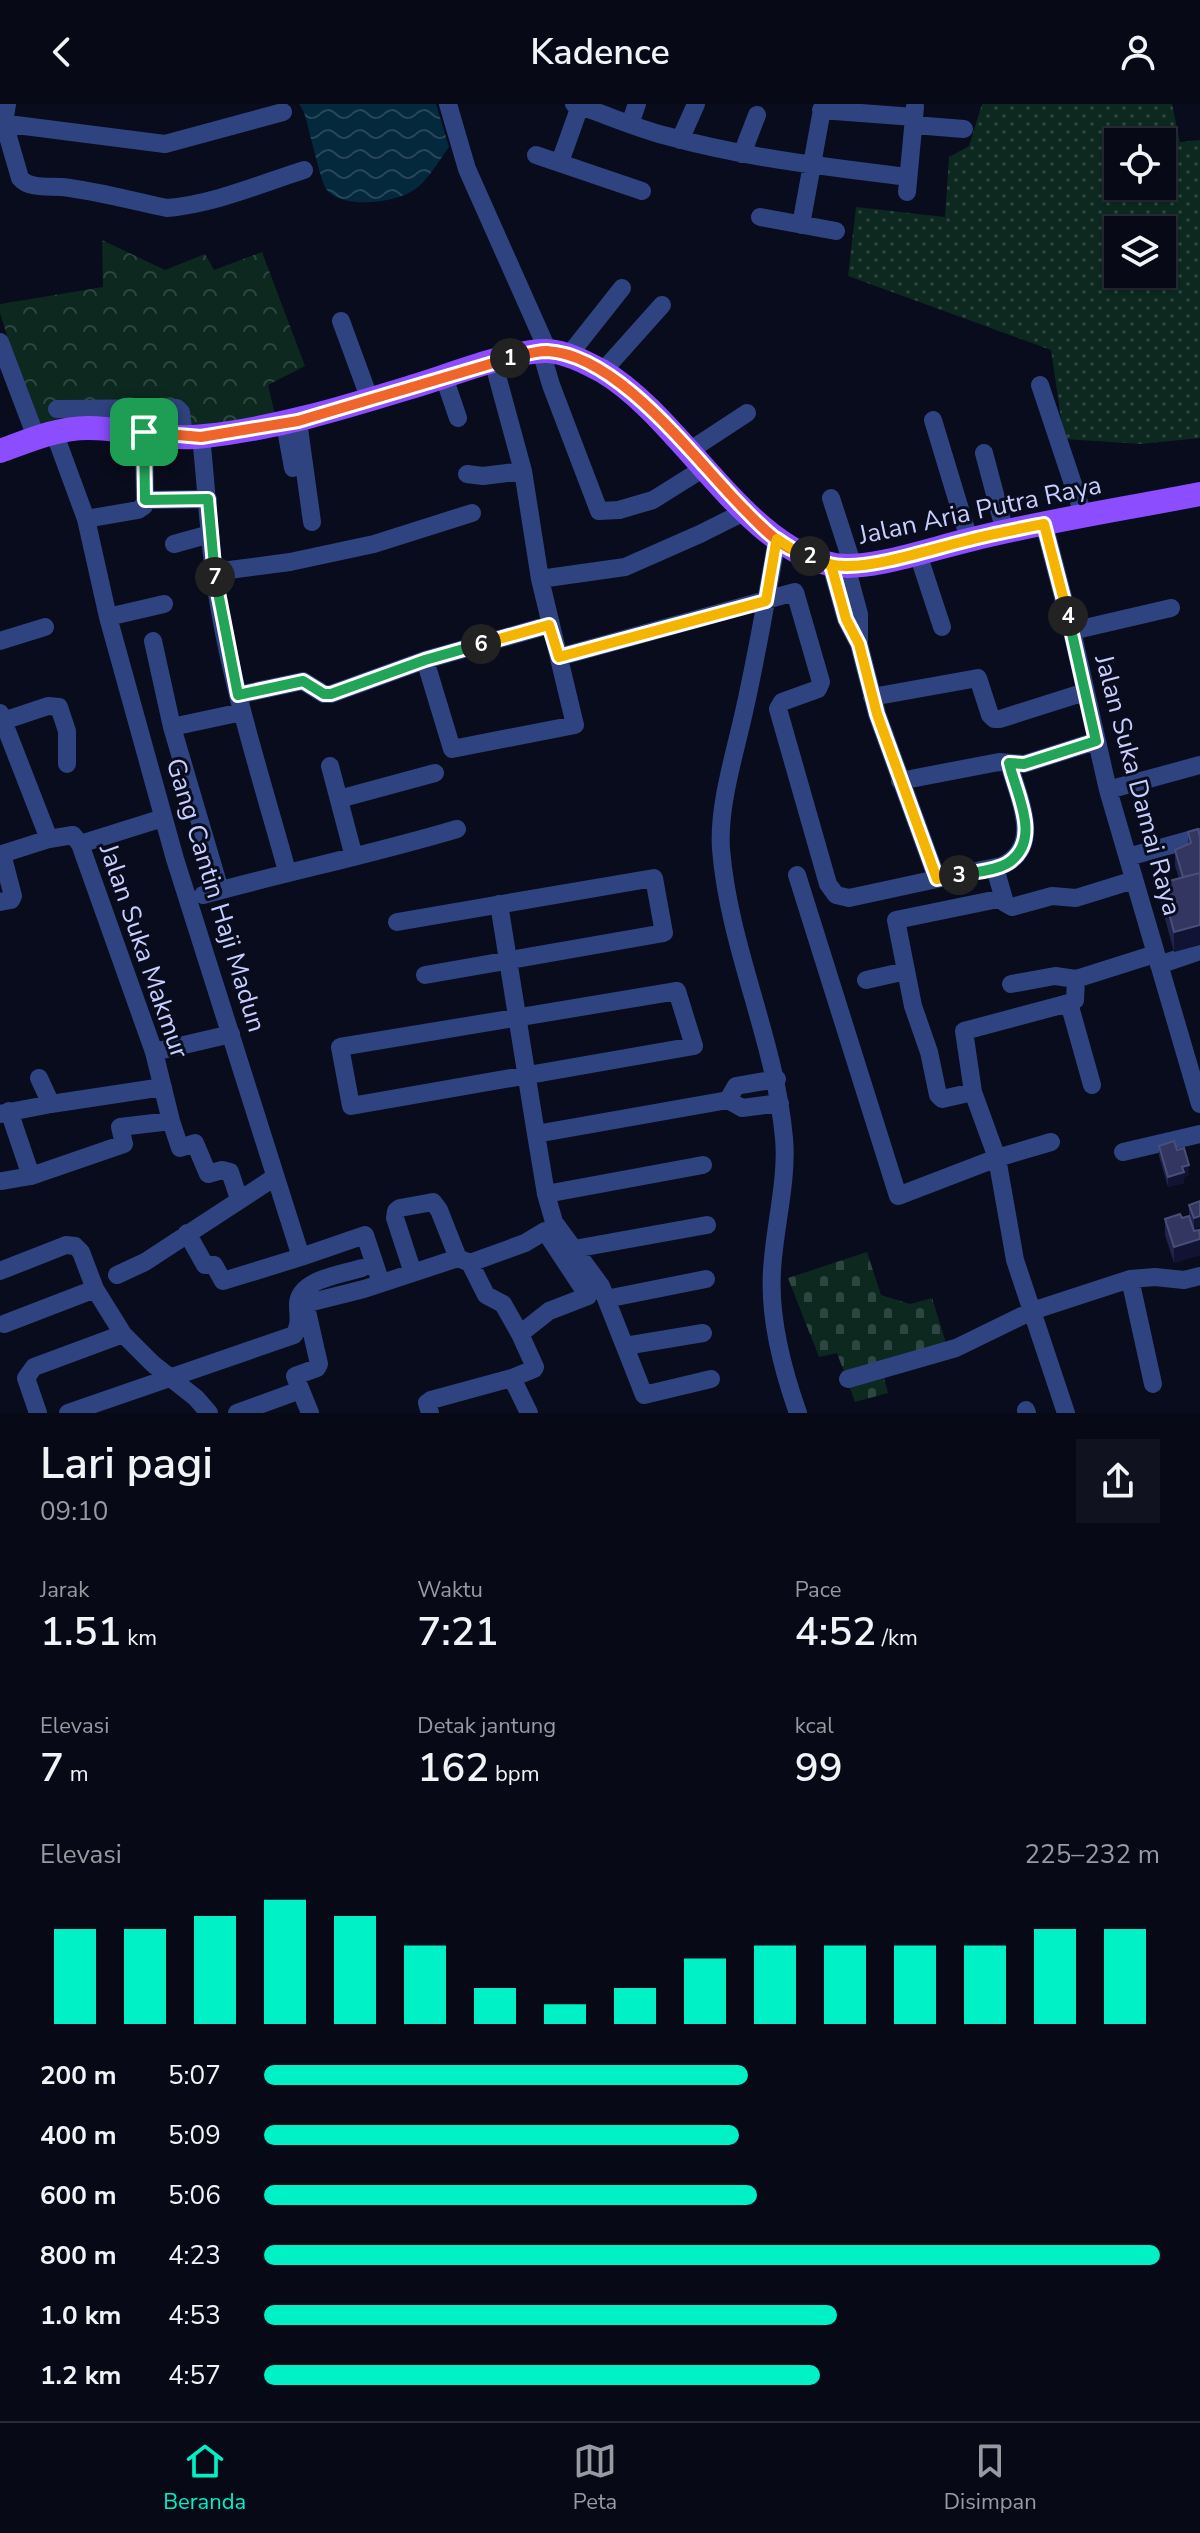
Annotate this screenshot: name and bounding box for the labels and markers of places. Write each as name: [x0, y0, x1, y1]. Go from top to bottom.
pin: 1: [490, 338, 530, 378]
pin: [110, 398, 178, 466]
pin: 2: [790, 536, 830, 576]
pin: 7: [195, 557, 235, 597]
pin: 4: [1048, 596, 1088, 636]
pin: 6: [461, 624, 501, 664]
pin: 3: [939, 855, 979, 895]

